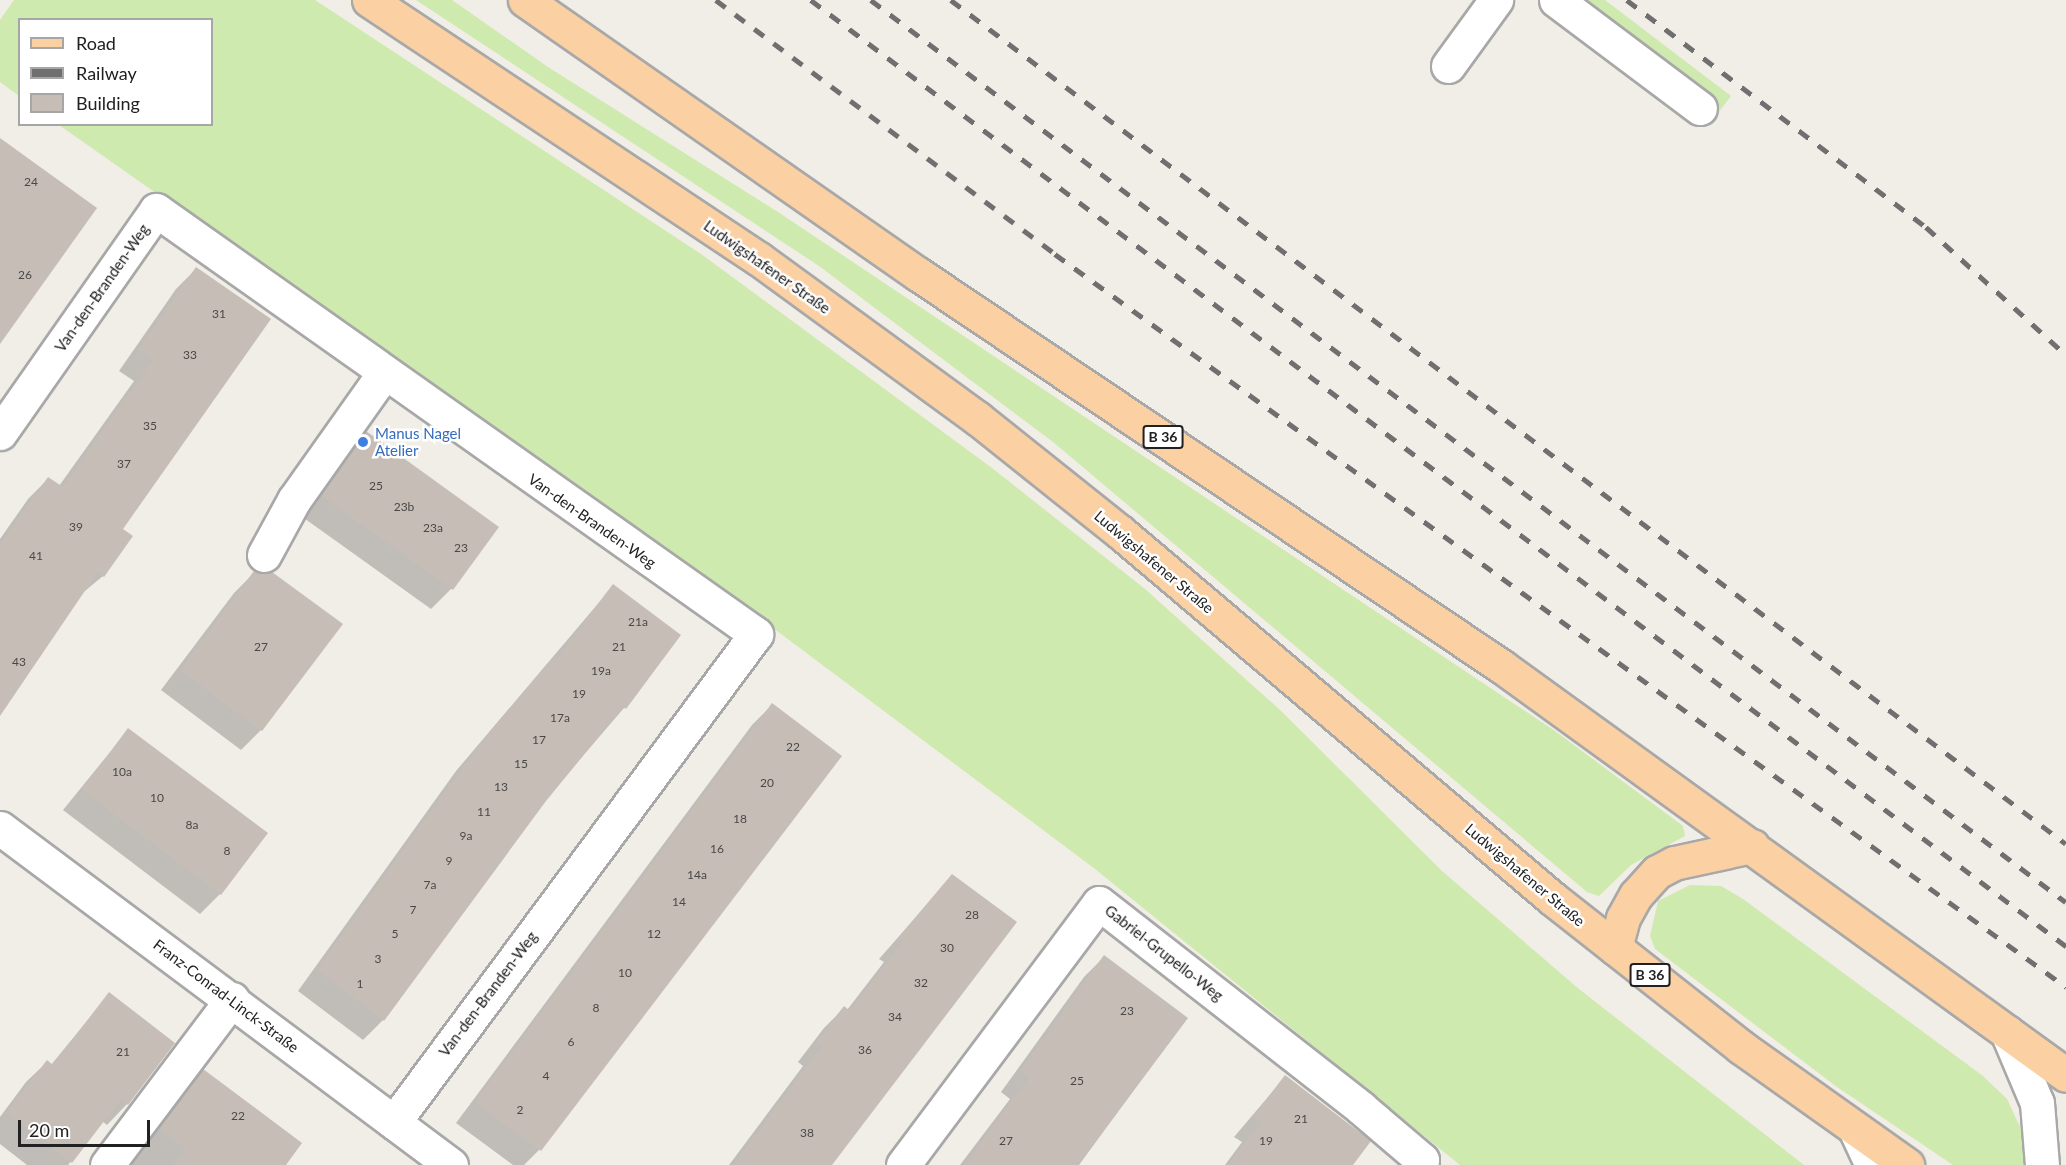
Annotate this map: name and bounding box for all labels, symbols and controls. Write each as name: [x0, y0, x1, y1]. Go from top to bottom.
legend: [18, 18, 213, 126]
text: Road: [76, 32, 116, 54]
text: Railway: [76, 62, 137, 84]
text: Building: [76, 92, 140, 114]
house number: 24: [24, 175, 38, 189]
street label: Ludwigshafener Straße: [700, 216, 834, 318]
street label: Van-den-Branden-Weg: [51, 221, 153, 355]
house number: 26: [18, 268, 32, 282]
house number: 31: [212, 307, 226, 321]
house number: 33: [183, 348, 197, 362]
house number: 35: [143, 419, 157, 433]
place label: Manus Nagel Atelier: [375, 424, 461, 459]
road number: B 36: [1142, 426, 1184, 448]
marker: Manus Nagel Atelier: [356, 435, 370, 449]
house number: 37: [117, 457, 131, 471]
street label: Van-den-Branden-Weg: [525, 470, 659, 572]
house number: 25: [369, 479, 383, 493]
house number: 23b: [394, 500, 414, 514]
street label: Ludwigshafener Straße: [1091, 507, 1217, 617]
house number: 39: [69, 520, 83, 534]
house number: 23a: [423, 521, 443, 535]
house number: 23: [454, 541, 468, 555]
house number: 41: [29, 549, 43, 563]
house number: 21a: [628, 615, 648, 629]
house number: 27: [254, 640, 268, 654]
house number: 21: [612, 640, 626, 654]
house number: 43: [12, 655, 26, 669]
house number: 19a: [591, 664, 611, 678]
house number: 19: [572, 687, 586, 701]
house number: 17a: [550, 711, 570, 725]
house number: 17: [532, 733, 546, 747]
house number: 22: [786, 740, 800, 754]
house number: 15: [514, 757, 528, 771]
house number: 10a: [112, 765, 132, 779]
house number: 20: [760, 776, 774, 790]
house number: 13: [494, 780, 508, 794]
house number: 10: [150, 791, 164, 805]
house number: 11: [477, 805, 491, 819]
house number: 18: [733, 812, 747, 826]
house number: 8a: [186, 818, 198, 832]
street label: Ludwigshafener Straße: [1462, 820, 1588, 930]
house number: 9a: [460, 829, 472, 843]
house number: 16: [710, 842, 724, 856]
house number: 8: [224, 844, 230, 858]
house number: 9: [446, 854, 452, 868]
house number: 14a: [687, 868, 707, 882]
house number: 7a: [424, 878, 436, 892]
house number: 14: [672, 895, 686, 909]
street label: Gabriel-Grupello-Weg: [1101, 901, 1227, 1005]
house number: 7: [410, 903, 416, 917]
house number: 28: [965, 908, 979, 922]
house number: 5: [392, 927, 398, 941]
house number: 12: [647, 927, 661, 941]
street label: Van-den-Branden-Weg: [435, 928, 541, 1060]
street label: Franz-Conrad-Linck-Straße: [150, 936, 302, 1056]
house number: 30: [940, 941, 954, 955]
house number: 3: [375, 952, 381, 966]
road number: B 36: [1629, 964, 1671, 986]
house number: 10: [618, 966, 632, 980]
house number: 32: [914, 976, 928, 990]
house number: 1: [357, 977, 363, 991]
house number: 8: [593, 1001, 599, 1015]
house number: 23: [1120, 1004, 1134, 1018]
house number: 34: [888, 1010, 902, 1024]
house number: 6: [568, 1035, 574, 1049]
house number: 36: [858, 1043, 872, 1057]
house number: 21: [116, 1045, 130, 1059]
house number: 4: [543, 1069, 549, 1083]
house number: 25: [1070, 1074, 1084, 1088]
house number: 2: [517, 1103, 523, 1117]
scale bar: [21, 1108, 153, 1146]
house number: 22: [231, 1109, 245, 1123]
house number: 21: [1294, 1112, 1308, 1126]
text: 20 m: [29, 1119, 69, 1141]
house number: 38: [800, 1126, 814, 1140]
house number: 27: [999, 1134, 1013, 1148]
house number: 19: [1259, 1134, 1273, 1148]

